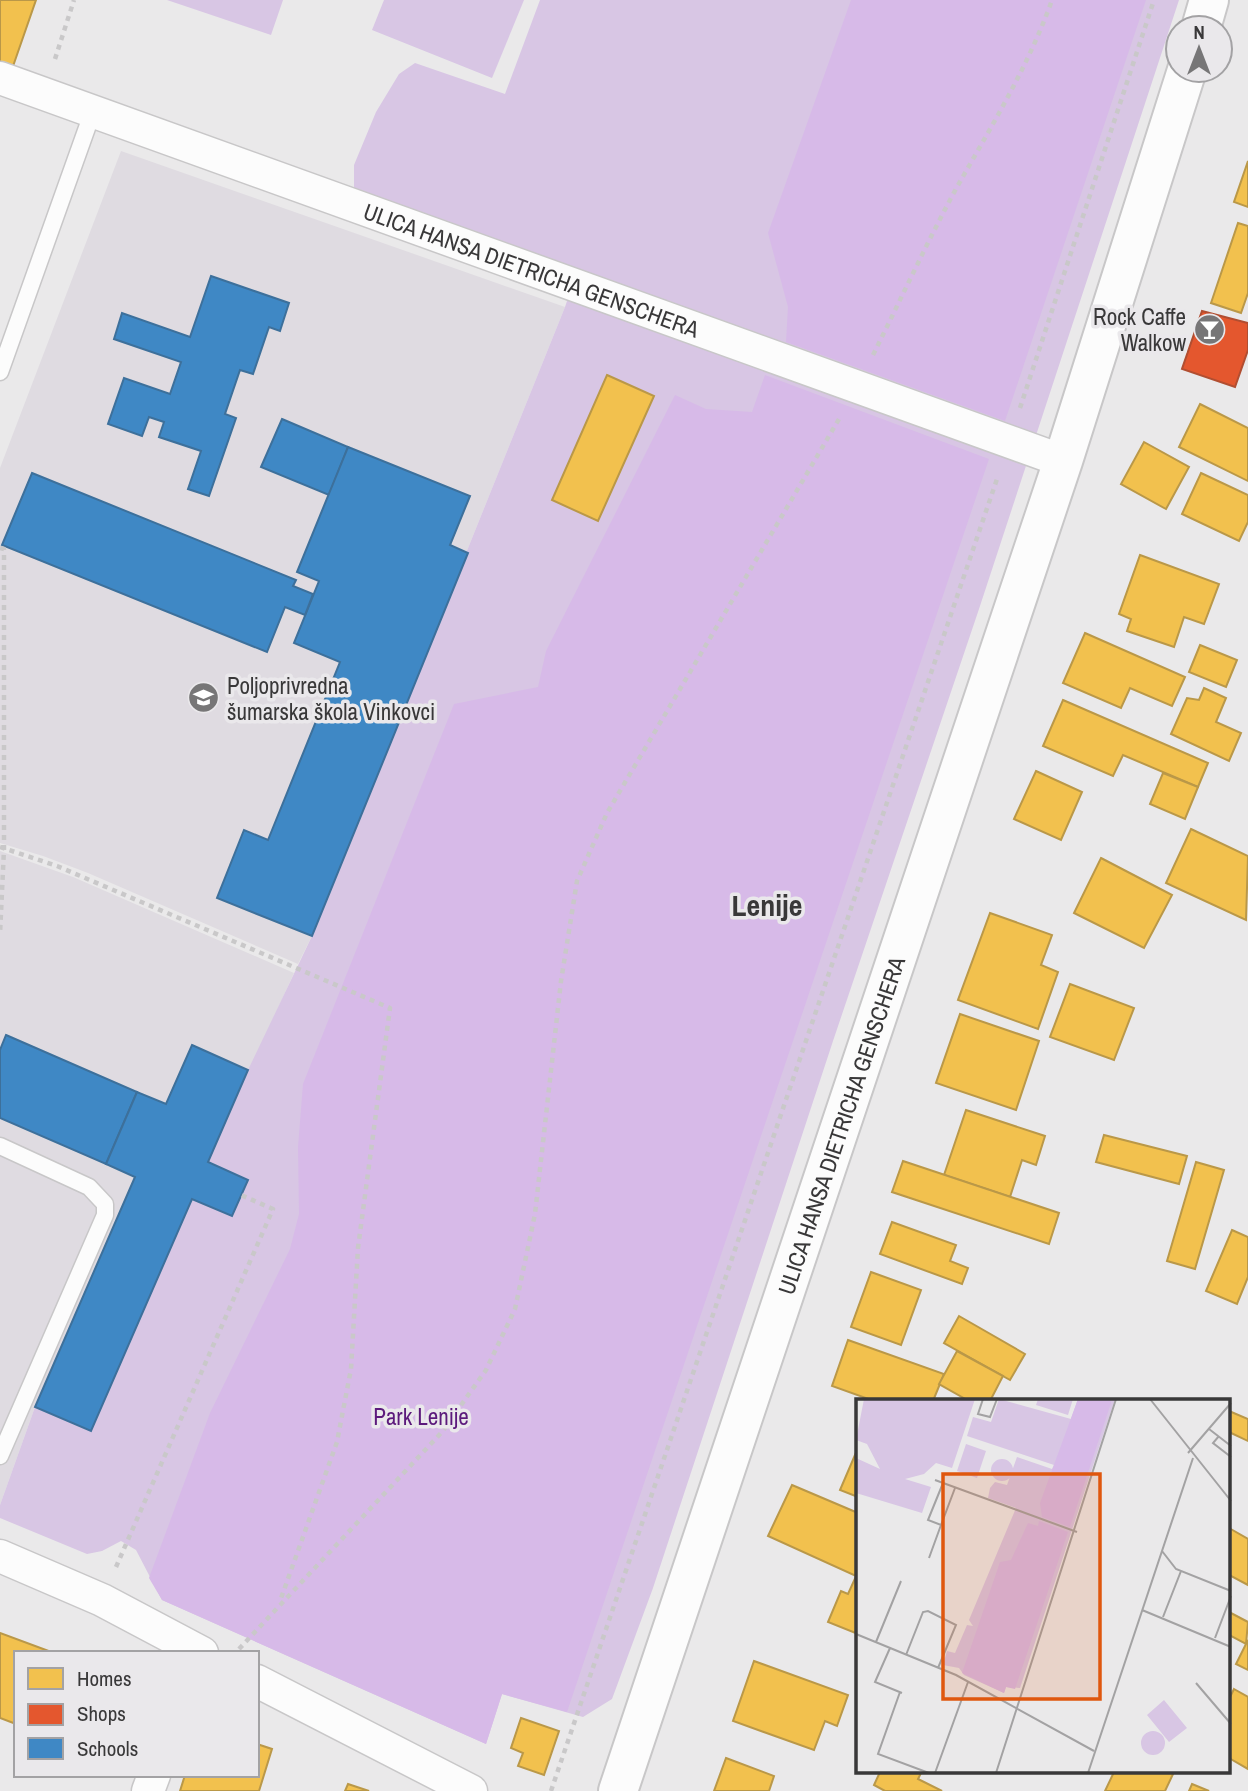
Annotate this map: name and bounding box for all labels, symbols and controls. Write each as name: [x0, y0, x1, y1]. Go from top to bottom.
north arrow: [1164, 14, 1234, 84]
text: N: [1193, 19, 1205, 45]
street label: ULICA HANSA DIETRICHA GENSCHERA: [360, 195, 704, 344]
place label: Rock Caffe Walkow: [1093, 301, 1186, 358]
bar icon: Rock Caffe Walkow: [1192, 312, 1226, 346]
place label: Poljoprivredna šumarska škola Vinkovci: [227, 670, 435, 727]
school or university icon: Poljoprivredna šumarska škola Vinkovci: [187, 681, 221, 715]
district label: Lenije: [731, 885, 803, 925]
street label: ULICA HANSA DIETRICHA GENSCHERA: [770, 952, 912, 1298]
inset map: [856, 1399, 1230, 1774]
park label: Park Lenije: [373, 1401, 469, 1432]
legend: [14, 1651, 259, 1777]
text: Homes: [77, 1664, 132, 1693]
text: Shops: [77, 1699, 126, 1728]
text: Schools: [77, 1734, 138, 1763]

